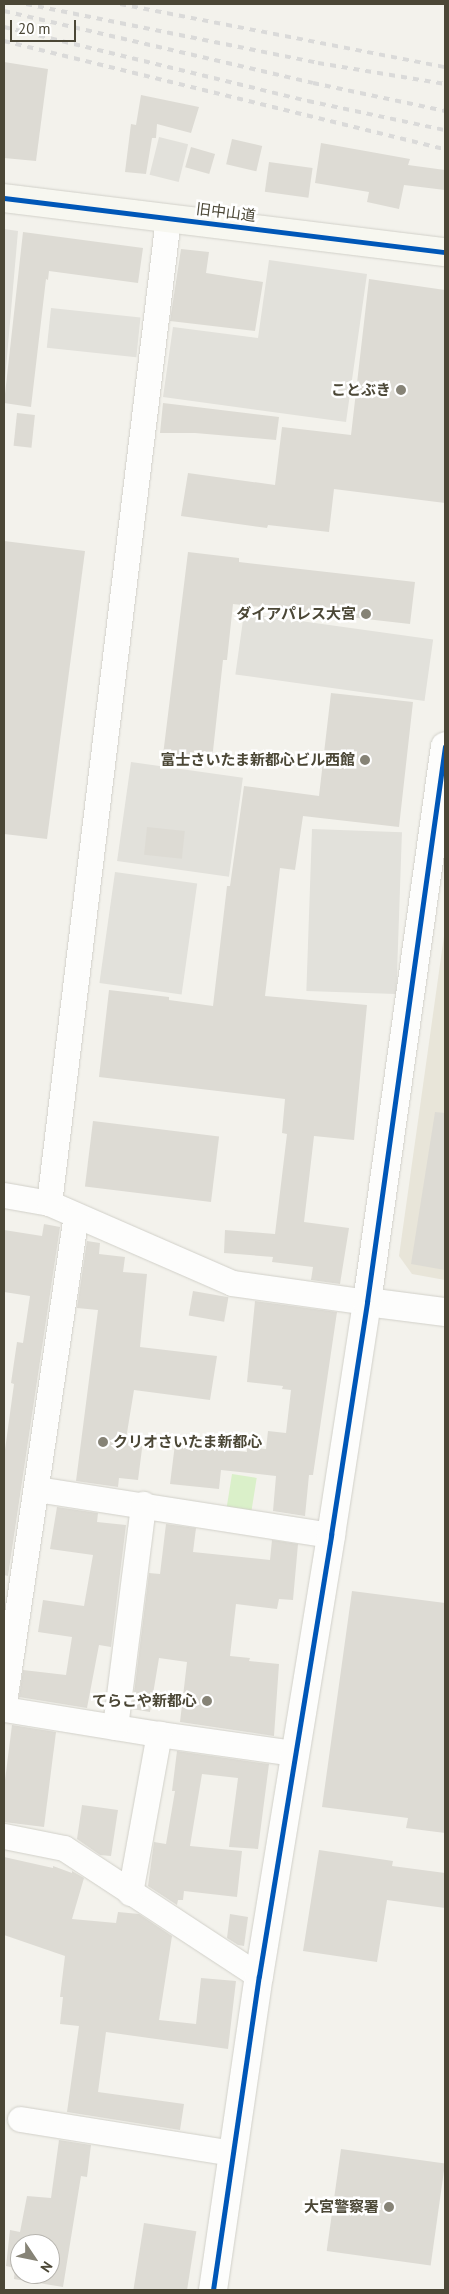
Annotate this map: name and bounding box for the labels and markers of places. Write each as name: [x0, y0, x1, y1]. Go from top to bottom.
place label: ことぶき: [331, 381, 391, 399]
marker: ことぶき: [395, 384, 407, 396]
place label: ダイアパレス大宮: [236, 605, 356, 623]
marker: ダイアパレス大宮: [360, 608, 372, 620]
place label: 富士さいたま新都心ビル西館: [160, 751, 355, 769]
marker: 富士さいたま新都心ビル西館: [359, 754, 371, 766]
place label: クリオさいたま新都心: [113, 1433, 263, 1451]
marker: クリオさいたま新都心: [97, 1436, 109, 1448]
place label: てらこや新都心: [92, 1692, 197, 1710]
marker: てらこや新都心: [201, 1695, 213, 1707]
place label: 大宮警察署: [304, 2198, 379, 2216]
marker: 大宮警察署: [383, 2201, 395, 2213]

